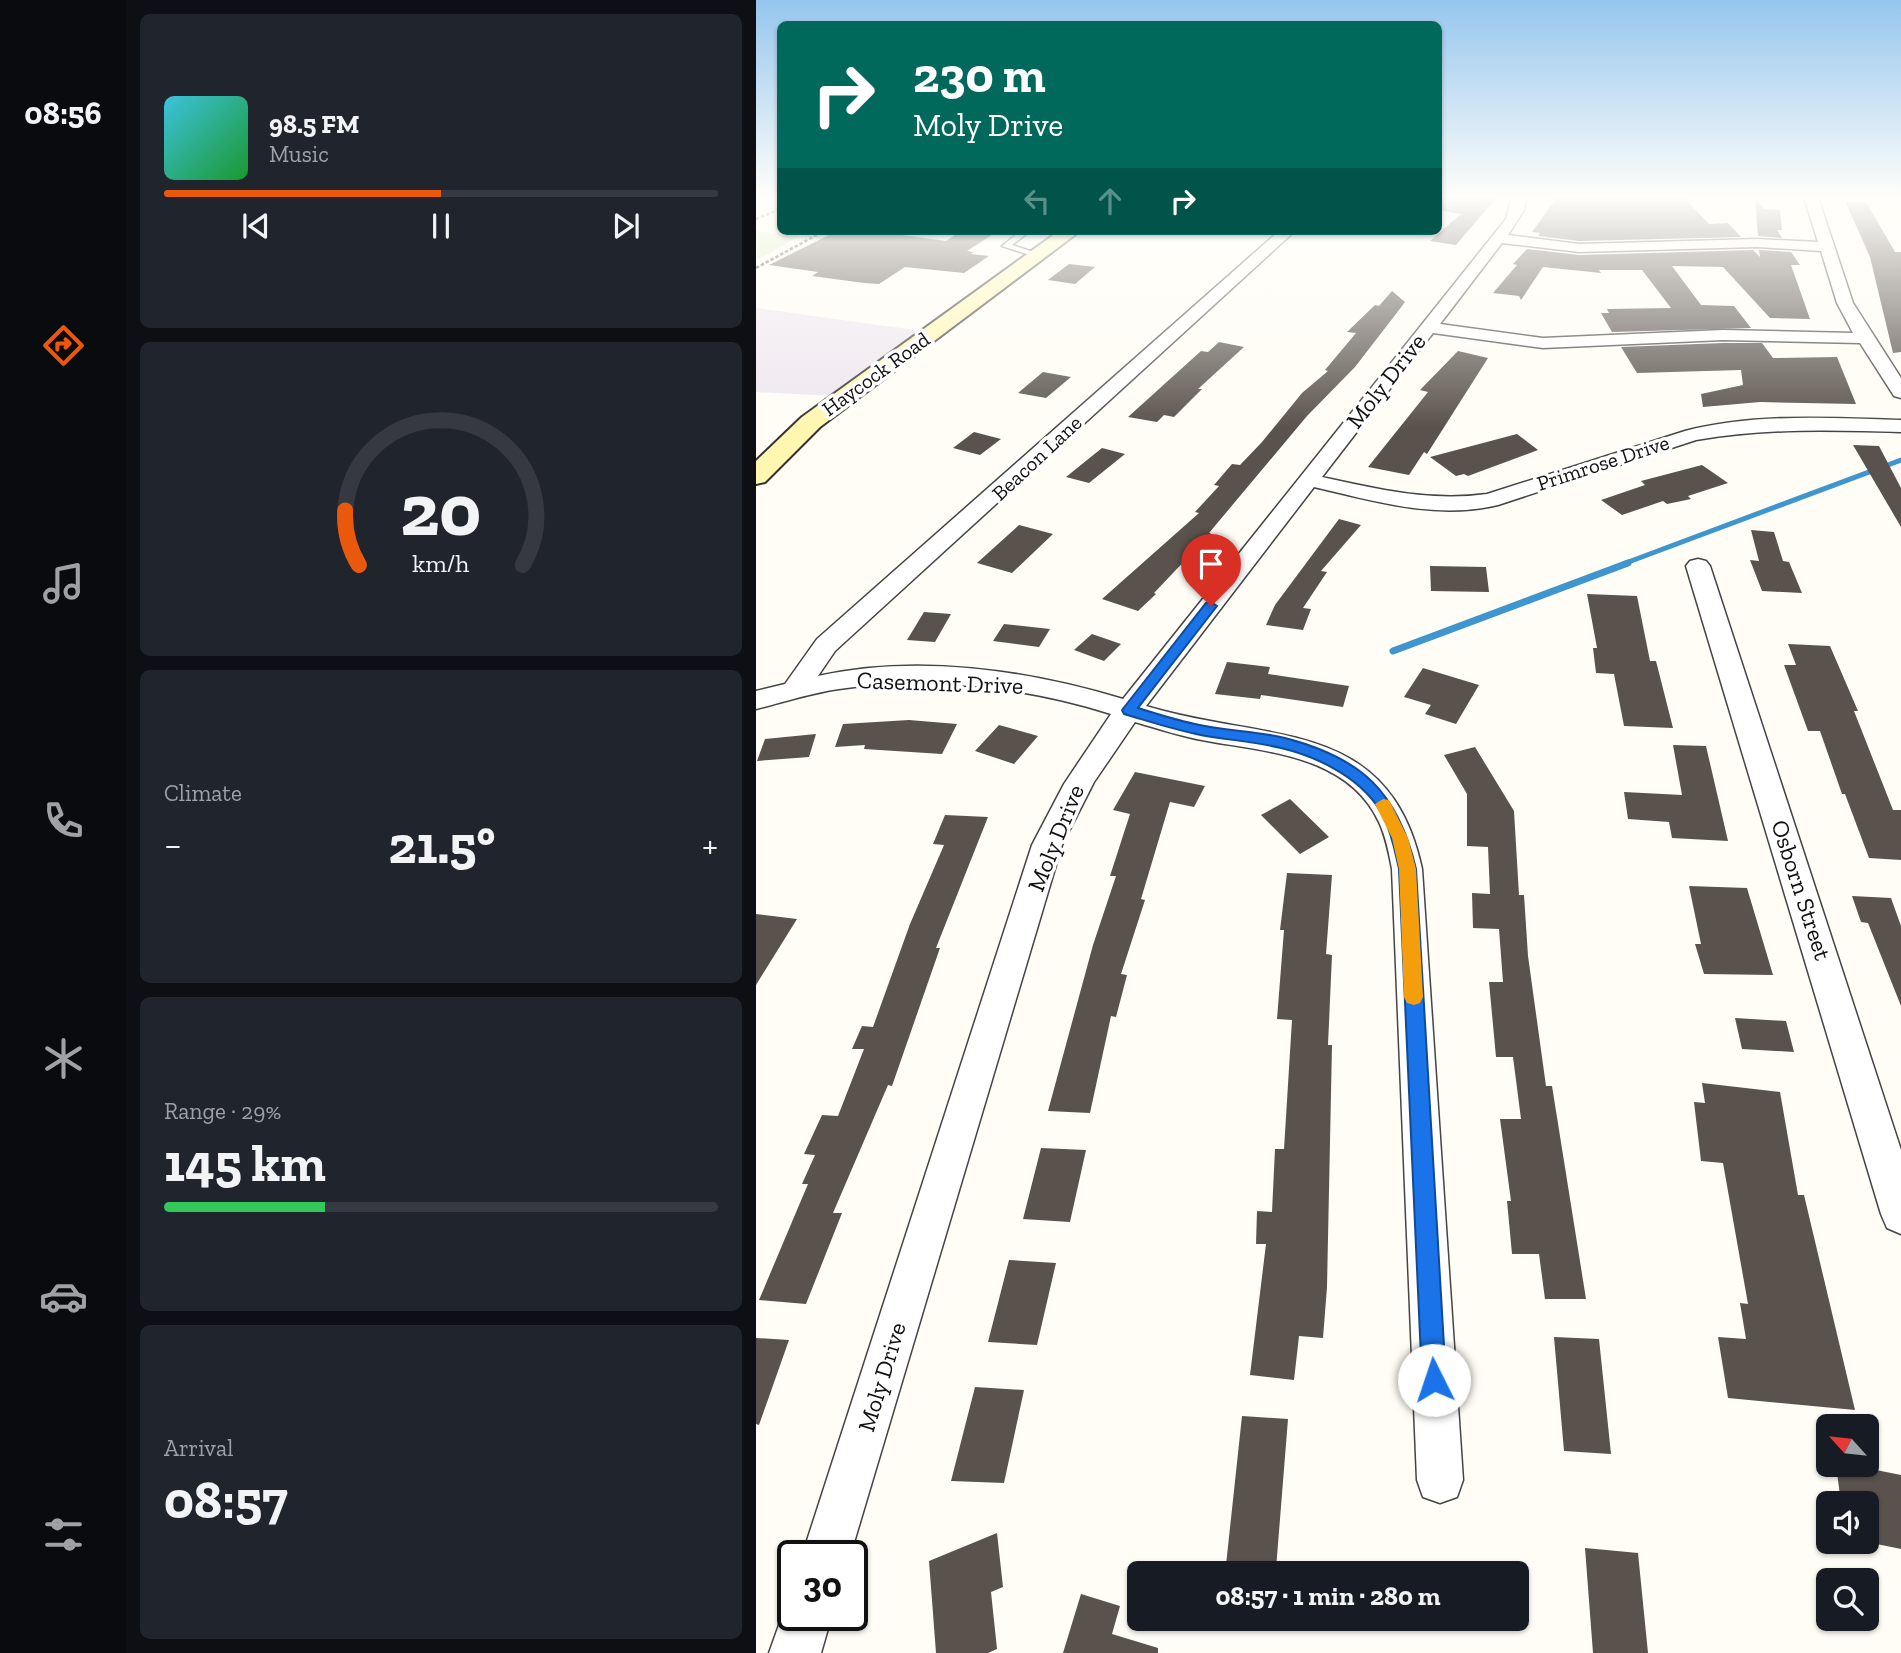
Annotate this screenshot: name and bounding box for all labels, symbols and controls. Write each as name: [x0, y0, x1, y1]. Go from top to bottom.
text: 230 m: [913, 46, 1046, 105]
icon: right: [798, 49, 889, 140]
text: 08:56: [24, 94, 102, 132]
text: Moly Drive: [913, 106, 1063, 144]
text: 98.5 FM: [269, 108, 359, 140]
text: Music: [269, 140, 329, 168]
icon: left: [1018, 182, 1056, 220]
icon: ahead: [1091, 182, 1129, 220]
icon: right: [1164, 182, 1202, 220]
icon: previous: [237, 207, 275, 245]
icon: pause: [422, 207, 460, 245]
icon: next: [607, 207, 645, 245]
icon: directions: [39, 321, 88, 370]
street label: Haycock Road: [817, 326, 935, 421]
street label: Moly Drive: [1340, 327, 1432, 434]
street label: Beacon Lane: [987, 410, 1087, 505]
street label: Primrose Drive: [1533, 429, 1672, 496]
text: 20: [400, 466, 482, 554]
pin: [1181, 534, 1241, 606]
icon: arrive: [1192, 545, 1230, 583]
text: km/h: [412, 547, 470, 577]
icon: music: [39, 559, 88, 608]
street label: Casemont Drive: [856, 665, 1024, 700]
text: Climate: [164, 779, 242, 807]
street label: Moly Drive: [1021, 780, 1090, 895]
icon: phone: [39, 796, 88, 845]
text: 21.5°: [388, 814, 495, 876]
street label: Osborn Street: [1765, 816, 1838, 964]
text: −: [164, 822, 182, 868]
text: +: [702, 822, 718, 868]
icon: climate: [39, 1034, 88, 1083]
text: Range · 29%: [164, 1097, 281, 1125]
text: 145 km: [164, 1132, 326, 1194]
icon: car: [39, 1272, 88, 1321]
street label: Moly Drive: [851, 1319, 912, 1435]
position arrow: [1397, 1343, 1471, 1417]
north arrow: [1816, 1414, 1880, 1477]
map controls: [1816, 1414, 1879, 1631]
text: Arrival: [164, 1434, 233, 1462]
text: 08:57: [164, 1469, 288, 1531]
button: sound: [1816, 1491, 1879, 1554]
icon: filters: [39, 1510, 88, 1559]
speed limit sign: 30: [777, 1540, 868, 1631]
button: search: [1816, 1568, 1879, 1631]
text: 08:57 · 1 min · 280 m: [1215, 1580, 1441, 1612]

